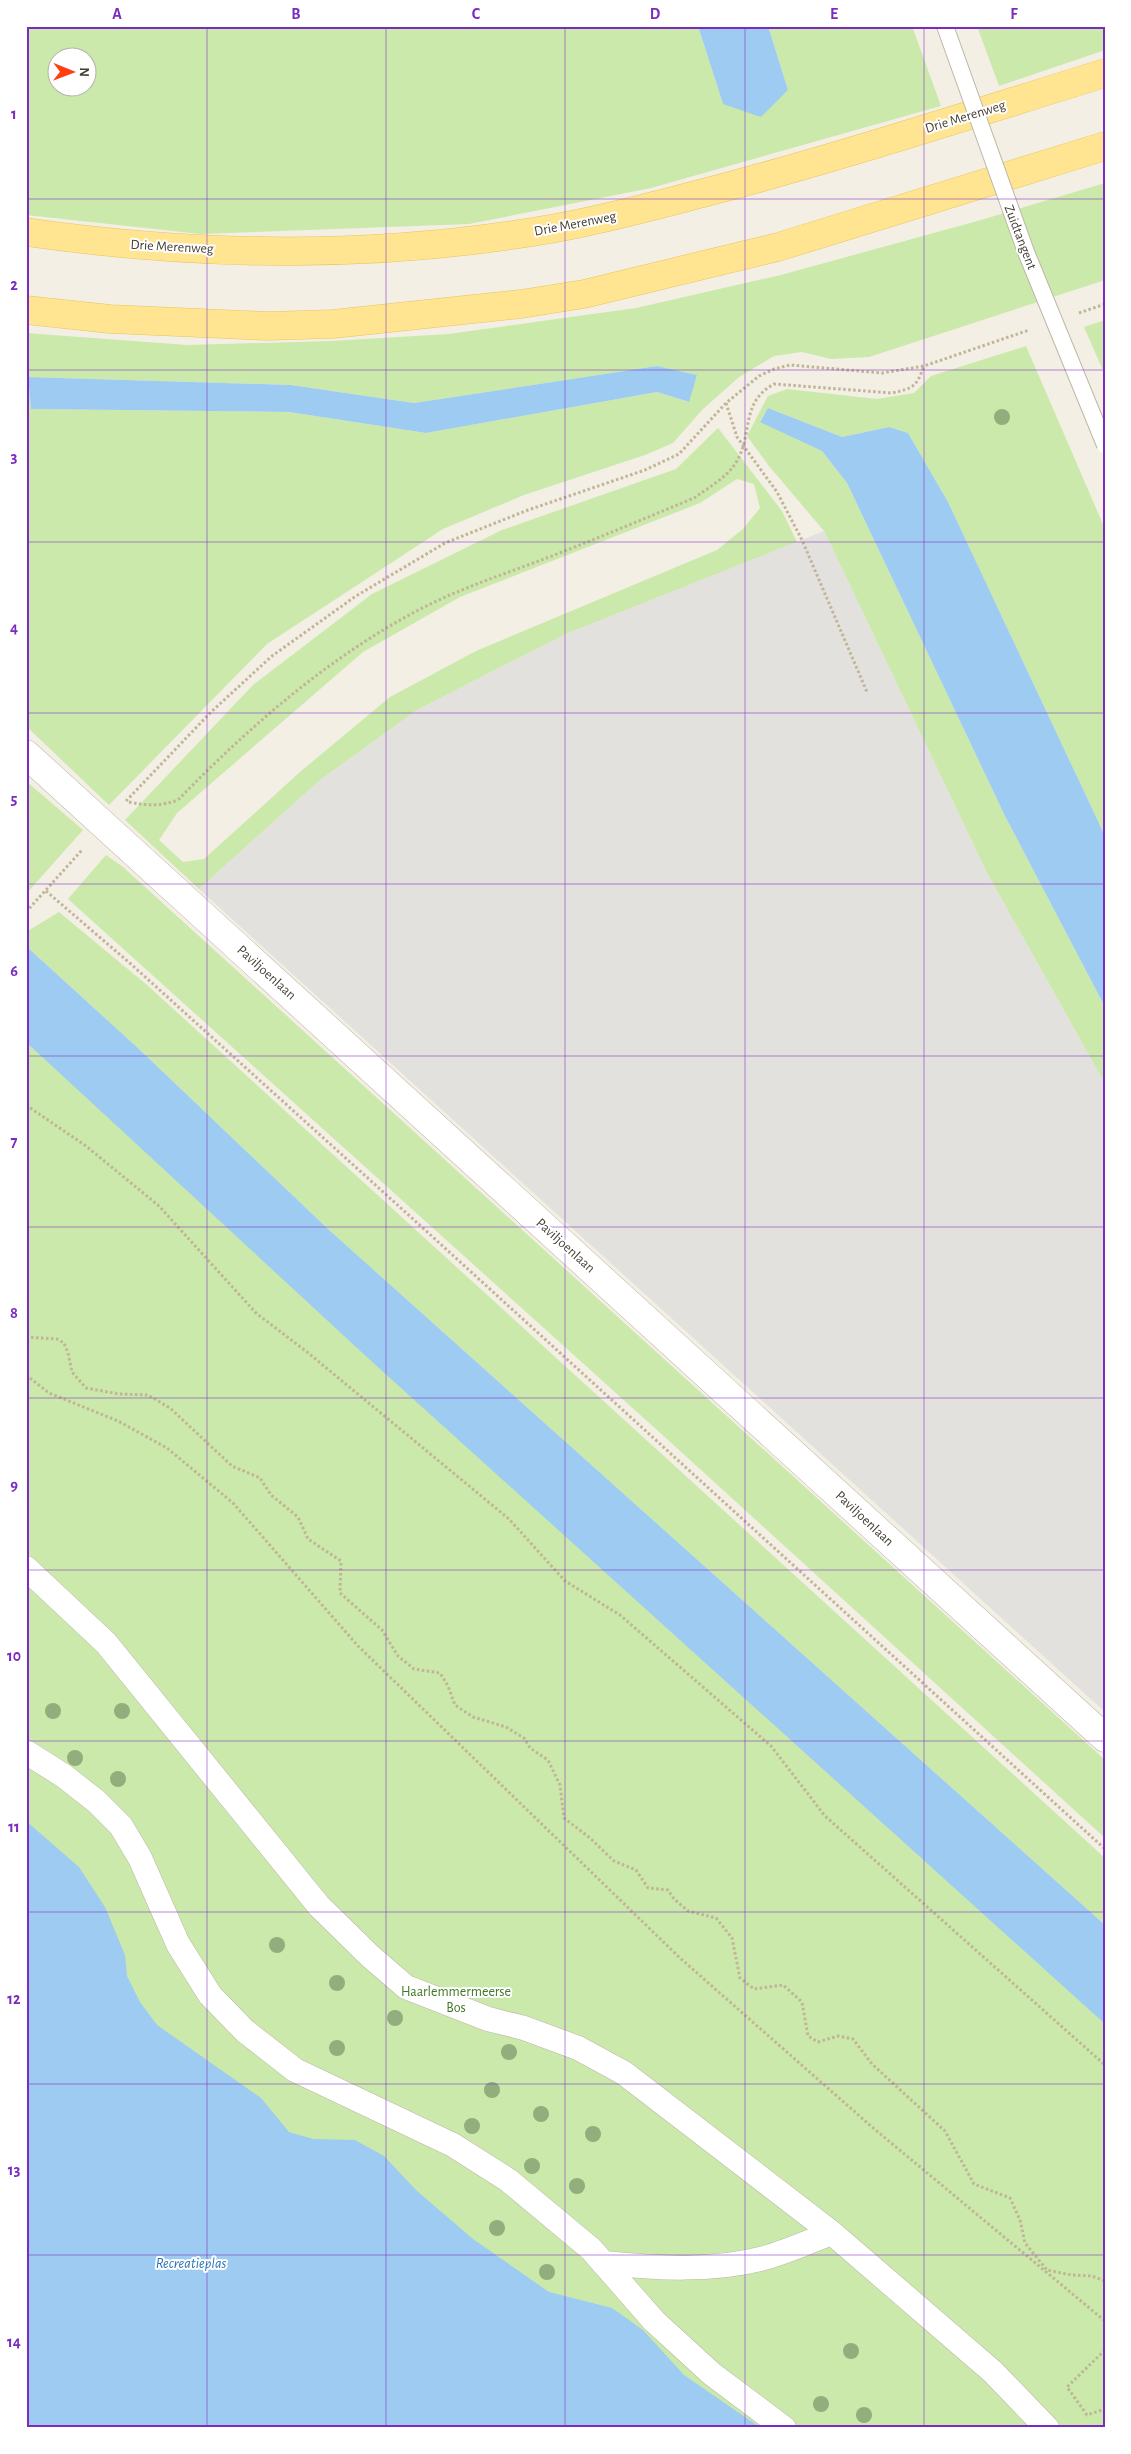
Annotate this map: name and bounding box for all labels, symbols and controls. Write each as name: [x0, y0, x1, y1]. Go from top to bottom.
text: A: [112, 6, 122, 22]
text: B: [291, 6, 301, 22]
text: C: [472, 6, 481, 22]
text: D: [650, 6, 661, 22]
text: E: [830, 6, 838, 22]
text: F: [1010, 6, 1018, 22]
north arrow: [48, 48, 98, 98]
text: N: [77, 67, 91, 77]
street label: Drie Merenweg: [923, 98, 1007, 136]
text: 1: [11, 106, 17, 122]
street label: Zuidtangent: [1001, 203, 1039, 272]
street label: Drie Merenweg: [533, 209, 618, 239]
street label: Drie Merenweg: [130, 238, 214, 256]
text: 2: [10, 277, 18, 293]
text: 3: [11, 449, 18, 465]
text: 4: [10, 620, 18, 636]
text: 5: [11, 791, 18, 807]
street label: Paviljoenlaan: [234, 943, 298, 1003]
text: 6: [10, 963, 18, 979]
text: 7: [11, 1134, 18, 1150]
street label: Paviljoenlaan: [533, 1216, 597, 1276]
text: 8: [10, 1305, 18, 1321]
text: 9: [10, 1477, 18, 1493]
street label: Paviljoenlaan: [833, 1488, 896, 1549]
text: 10: [7, 1648, 21, 1664]
text: 11: [8, 1819, 20, 1835]
park label: Haarlemmermeerse Bos: [401, 1985, 511, 2015]
text: 12: [7, 1991, 21, 2007]
text: 13: [8, 2162, 20, 2178]
water label: Recreatieplas: [156, 2256, 227, 2271]
text: 14: [7, 2334, 21, 2350]

